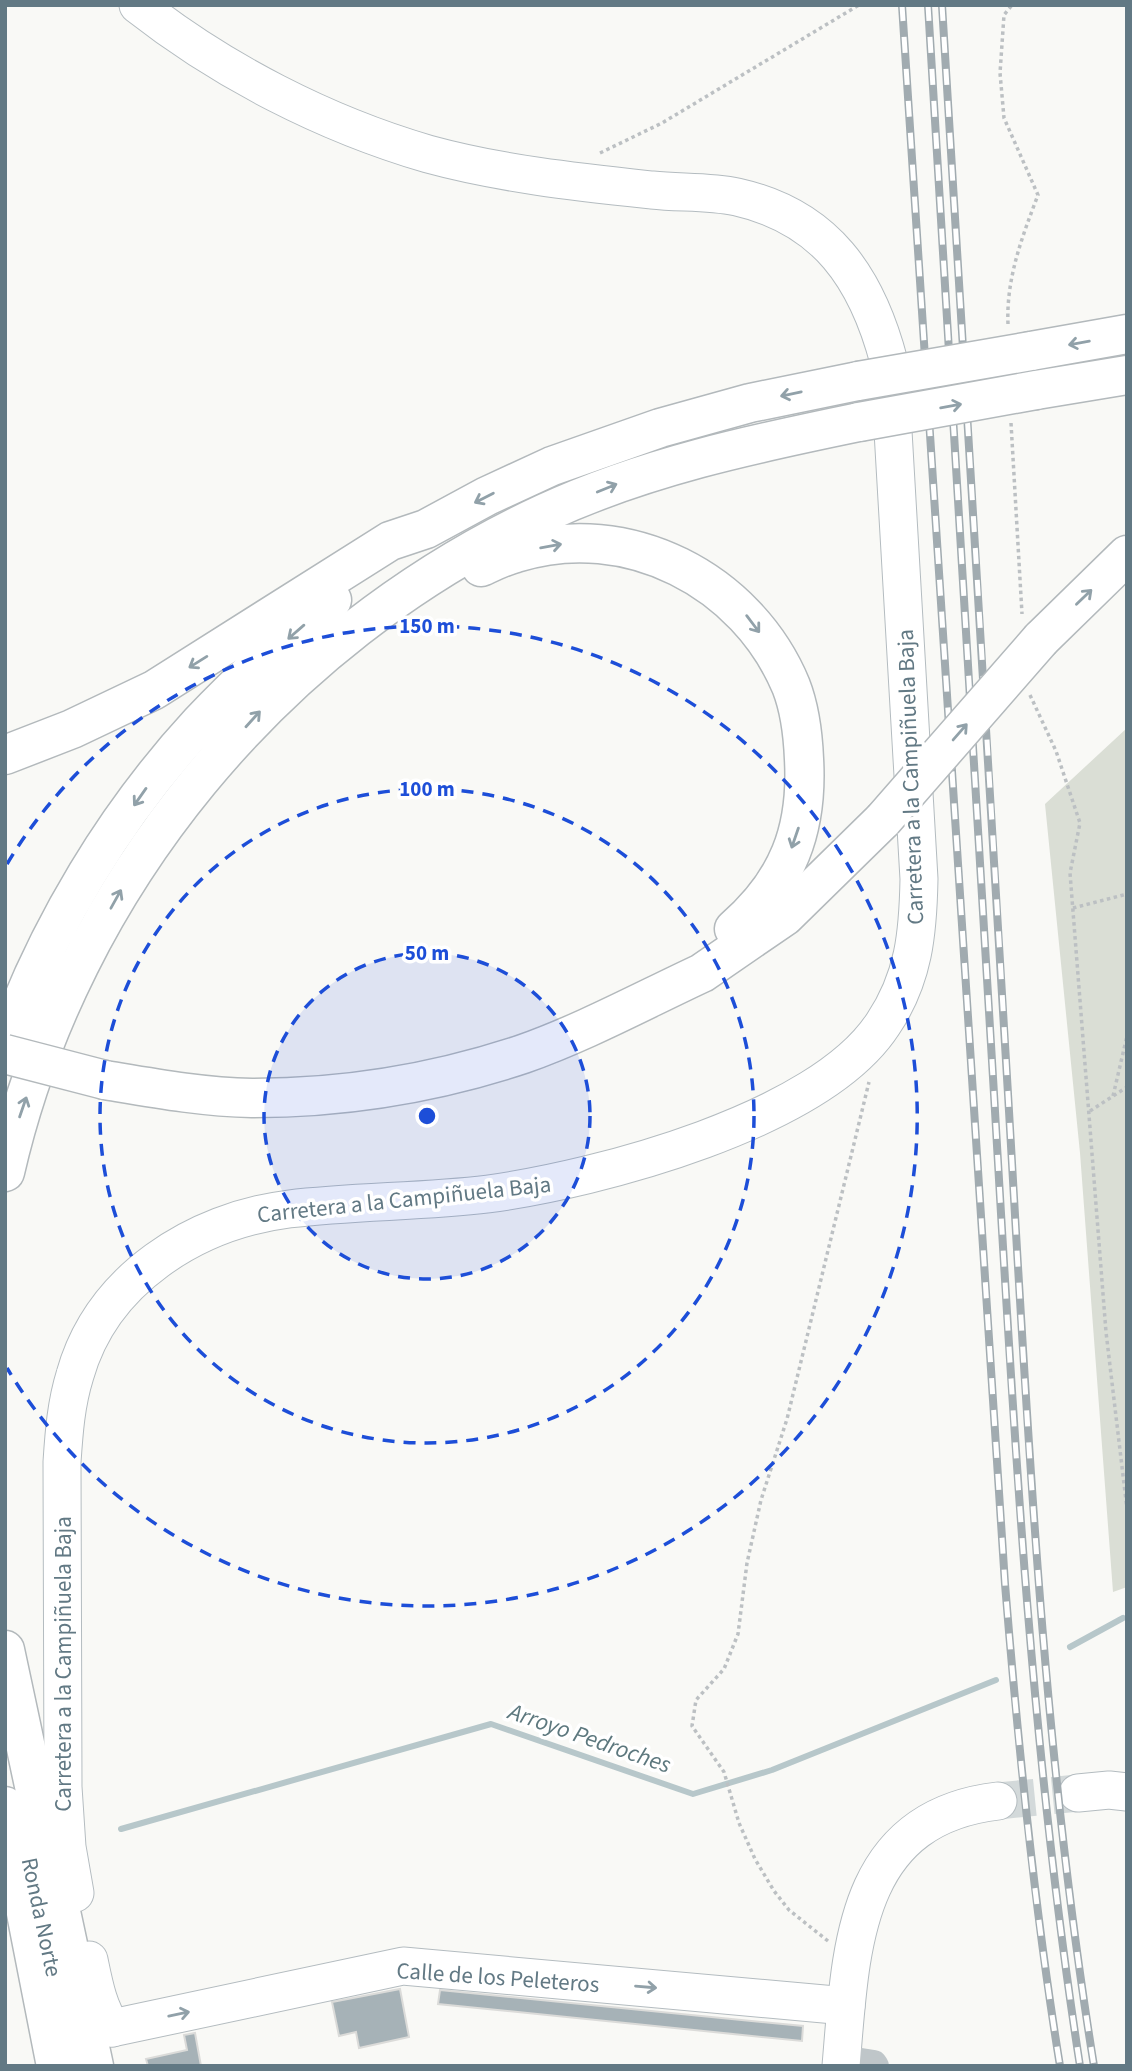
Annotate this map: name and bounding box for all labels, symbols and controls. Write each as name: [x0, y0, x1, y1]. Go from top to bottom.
one-way arrow: [1068, 337, 1091, 350]
one-way arrow: [780, 388, 803, 402]
one-way arrow: [939, 398, 961, 412]
one-way arrow: [596, 480, 617, 493]
one-way arrow: [474, 492, 495, 505]
one-way arrow: [539, 539, 562, 552]
one-way arrow: [1075, 589, 1092, 606]
text: 150 m: [399, 611, 455, 641]
one-way arrow: [746, 615, 761, 633]
one-way arrow: [287, 624, 305, 640]
street label: Carretera a la Campiñuela Baja: [889, 629, 932, 925]
one-way arrow: [189, 655, 209, 669]
one-way arrow: [245, 711, 262, 728]
one-way arrow: [952, 723, 968, 741]
text: 100 m: [399, 774, 455, 804]
one-way arrow: [132, 787, 147, 806]
one-way arrow: [788, 827, 800, 849]
one-way arrow: [109, 890, 123, 910]
text: 50 m: [405, 938, 449, 968]
one-way arrow: [18, 1096, 30, 1118]
centre of rings: [415, 1104, 439, 1128]
street label: Carretera a la Campiñuela Baja: [255, 1168, 553, 1231]
street label: Carretera a la Campiñuela Baja: [47, 1516, 80, 1812]
water label: Arroyo Pedroches: [502, 1694, 676, 1783]
street label: Ronda Norte: [13, 1854, 70, 1980]
street label: Calle de los Peleteros: [395, 1954, 601, 2001]
one-way arrow: [634, 1981, 656, 1994]
one-way arrow: [167, 2006, 190, 2020]

